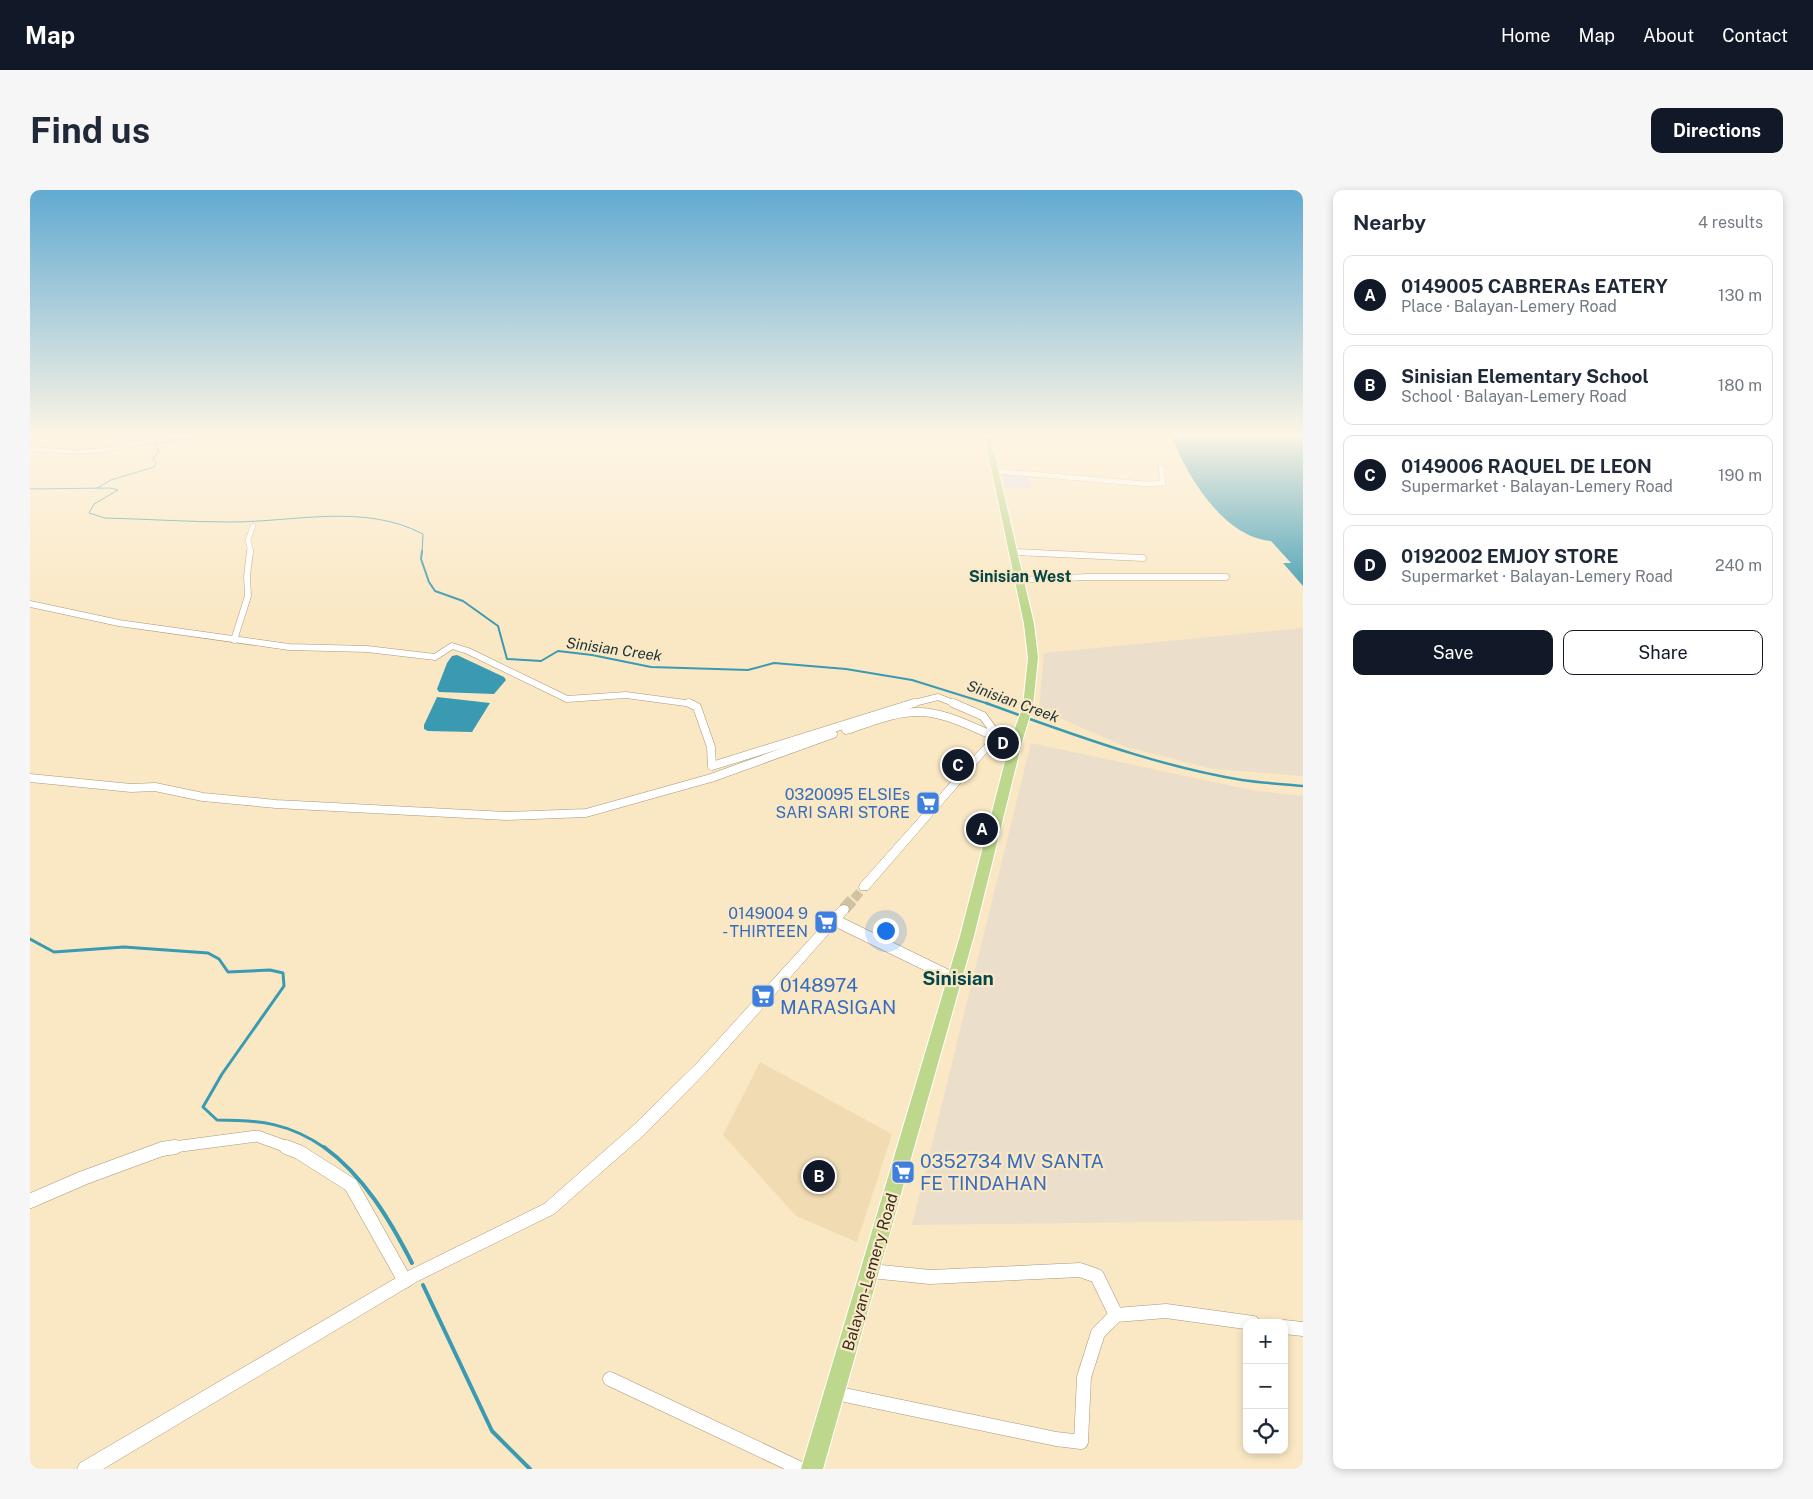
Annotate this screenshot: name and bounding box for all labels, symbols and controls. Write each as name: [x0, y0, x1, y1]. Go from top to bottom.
text: Map: [25, 21, 75, 49]
text: Home: [1501, 25, 1551, 46]
text: Map: [1579, 25, 1615, 46]
text: About: [1643, 25, 1694, 46]
text: Contact: [1722, 25, 1788, 46]
button: Directions: [1651, 108, 1783, 153]
text: Find us: [30, 110, 150, 151]
text: Nearby: [1353, 210, 1426, 235]
text: 4 results: [1698, 213, 1763, 232]
text: 0149005 CABRERAs EATERY: [1401, 275, 1668, 297]
text: A: [1364, 286, 1376, 305]
text: 130 m: [1718, 286, 1762, 305]
text: Place · Balayan-Lemery Road: [1401, 297, 1617, 316]
text: Sinisian Elementary School: [1401, 365, 1649, 387]
text: B: [1365, 376, 1375, 395]
text: 180 m: [1718, 376, 1762, 395]
text: School · Balayan-Lemery Road: [1401, 387, 1627, 406]
text: 0149006 RAQUEL DE LEON: [1401, 455, 1652, 477]
text: C: [1364, 466, 1376, 485]
text: 190 m: [1718, 466, 1762, 485]
text: Supermarket · Balayan-Lemery Road: [1401, 477, 1673, 496]
text: 0192002 EMJOY STORE: [1401, 545, 1618, 567]
text: D: [1364, 556, 1376, 575]
text: 240 m: [1715, 556, 1762, 575]
district label: Sinisian West: [969, 567, 1072, 586]
text: Supermarket · Balayan-Lemery Road: [1401, 567, 1673, 586]
button: Save: [1353, 630, 1553, 675]
button: Share: [1563, 630, 1763, 675]
water label: Sinisian Creek: [565, 634, 664, 664]
water label: Sinisian Creek: [965, 676, 1062, 726]
pin: D: [987, 724, 1019, 762]
pin: C: [942, 746, 974, 784]
place label: 0320095 ELSIEs SARI SARI STORE: [776, 785, 910, 822]
supermarket icon: 0320095 ELSIEs SARI SARI STORE: [915, 790, 941, 816]
pin: A: [966, 810, 998, 848]
place label: 0149004 9 - THIRTEEN: [722, 904, 808, 941]
supermarket icon: 0149004 9 - THIRTEEN: [813, 909, 839, 935]
your location: [873, 918, 899, 944]
district label: Sinisian: [922, 967, 994, 989]
place label: 0148974 MARASIGAN: [780, 974, 896, 1018]
supermarket icon: 0148974 MARASIGAN: [750, 983, 776, 1009]
place label: 0352734 MV SANTA FE TINDAHAN: [920, 1150, 1104, 1194]
pin: B: [803, 1157, 835, 1195]
supermarket icon: 0352734 MV SANTA FE TINDAHAN: [890, 1159, 916, 1185]
street label: Balayan-Lemery Road: [838, 1191, 902, 1353]
map controls: [1243, 1319, 1288, 1454]
button: +: [1243, 1319, 1288, 1364]
button: −: [1243, 1364, 1288, 1409]
button: locate: [1243, 1409, 1288, 1454]

